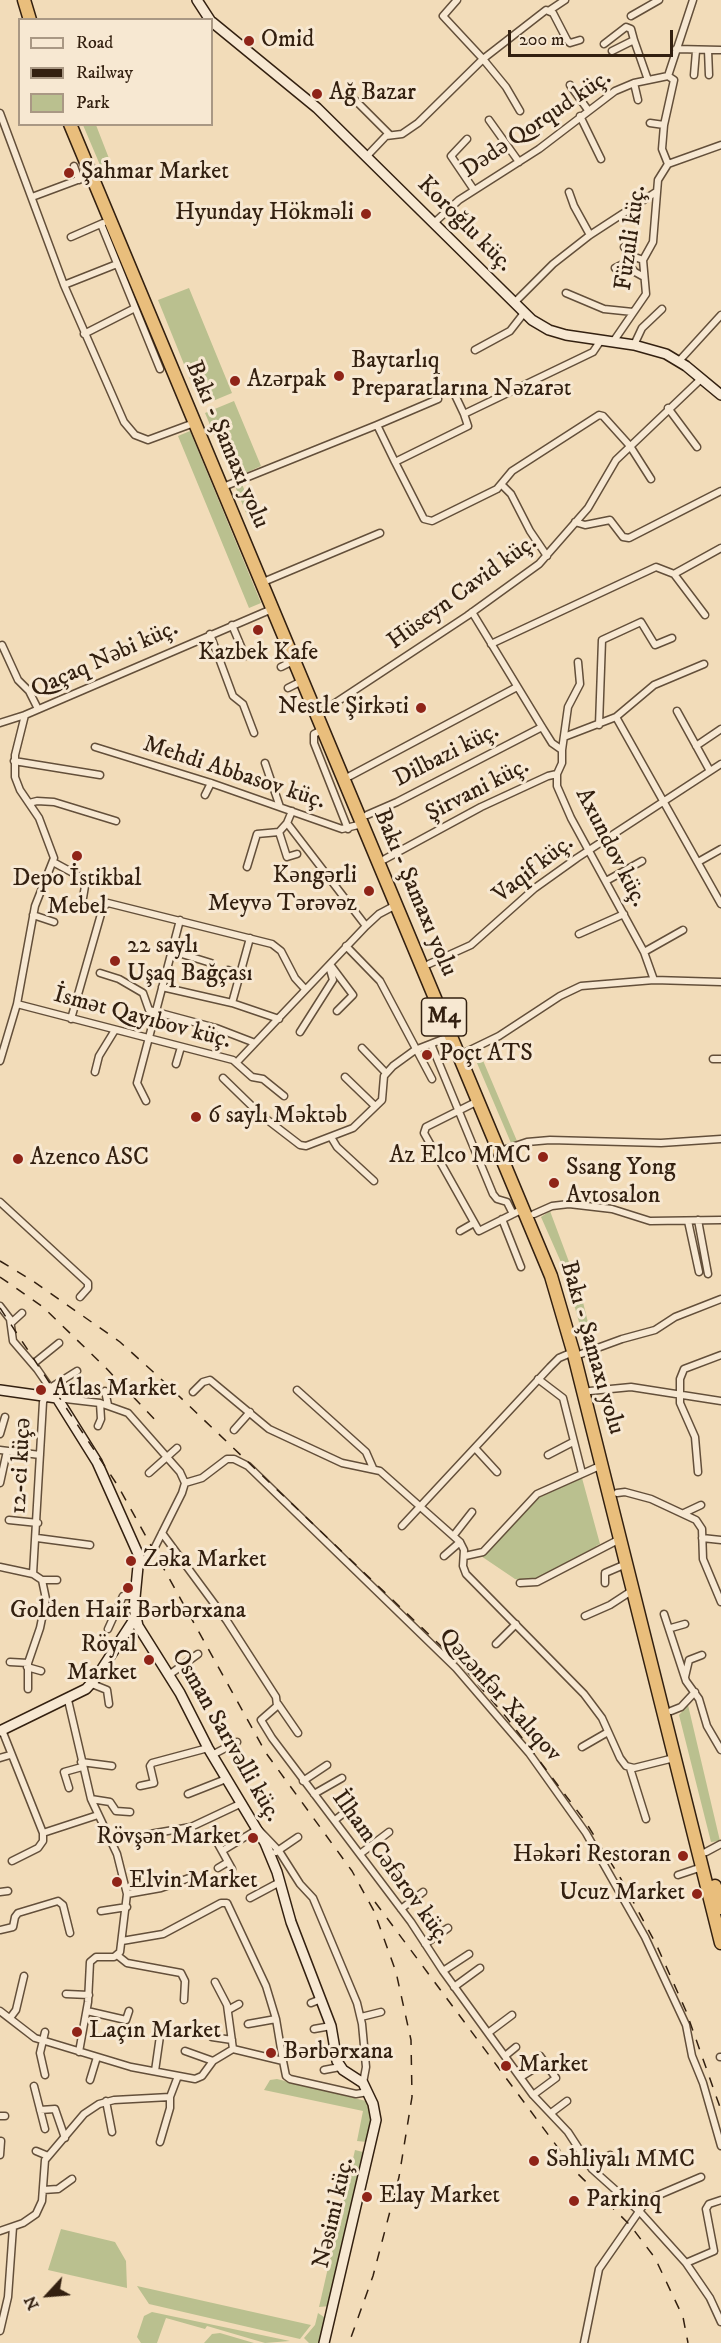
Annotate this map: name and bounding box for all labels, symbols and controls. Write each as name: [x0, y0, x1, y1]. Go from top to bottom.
legend: [18, 18, 213, 126]
scale bar: [511, 18, 676, 56]
place label: Omid: [261, 27, 314, 55]
text: 200 m: [519, 29, 565, 51]
text: Road: [76, 32, 113, 54]
marker: Omid: [242, 34, 256, 48]
text: Railway: [76, 62, 133, 84]
street label: Dədə Qorqud küç.: [457, 64, 617, 186]
place label: Ağ Bazar: [329, 80, 416, 108]
marker: Ağ Bazar: [310, 87, 324, 101]
text: Park: [76, 92, 110, 114]
place label: Şahmar Market: [81, 159, 229, 187]
marker: Şahmar Market: [62, 166, 76, 180]
street label: Koroğlu küç.: [410, 171, 518, 279]
street label: Füzuli küç.: [610, 184, 654, 292]
place label: Hyunday Hökməli: [175, 200, 354, 228]
marker: Hyunday Hökməli: [359, 207, 373, 221]
place label: Baytarlıq Preparatlarına Nəzarət: [351, 348, 571, 404]
street label: Bakı - Şamaxı yolu: [178, 357, 274, 533]
place label: Azərpak: [247, 367, 326, 395]
marker: Baytarlıq Preparatlarına Nəzarət: [332, 369, 346, 383]
marker: Azərpak: [228, 374, 242, 388]
street label: Hüseyn Cavid küç.: [383, 529, 543, 657]
street label: Qaçaq Nəbi küç.: [27, 615, 183, 705]
marker: Kazbek Kafe: [251, 623, 265, 637]
place label: Kazbek Kafe: [198, 640, 318, 668]
place label: Nestle Şirkəti: [278, 694, 409, 722]
marker: Nestle Şirkəti: [414, 701, 428, 715]
street label: Dilbazi küç.: [390, 717, 504, 795]
street label: Mehdi Abbasov küç.: [139, 731, 329, 817]
street label: Şirvani küç.: [422, 753, 534, 829]
street label: Axundov küç.: [568, 784, 652, 912]
street label: Bakı - Şamaxı yolu: [366, 805, 462, 981]
street label: Vaqif küç.: [488, 830, 580, 910]
marker: Depo İstikbal Mebel: [70, 849, 84, 863]
place label: Kəngərli Meyvə Tərəvəz: [208, 863, 357, 919]
place label: Depo İstikbal Mebel: [13, 866, 141, 922]
marker: Kəngərli Meyvə Tərəvəz: [362, 884, 376, 898]
place label: 22 saylı Uşaq Bağçası: [127, 933, 253, 989]
marker: 22 saylı Uşaq Bağçası: [108, 954, 122, 968]
street label: İsmət Qayıbov küç.: [50, 981, 234, 1057]
road number: M4: [422, 998, 466, 1036]
place label: Poçt ATS: [439, 1041, 533, 1069]
marker: Poçt ATS: [420, 1048, 434, 1062]
place label: 6 saylı Məktəb: [208, 1103, 347, 1131]
marker: 6 saylı Məktəb: [189, 1110, 203, 1124]
place label: Az Elco MMC: [389, 1143, 531, 1171]
place label: Azenco ASC: [30, 1145, 149, 1173]
marker: Az Elco MMC: [536, 1150, 550, 1164]
marker: Azenco ASC: [11, 1152, 25, 1166]
place label: Ssang Yong Avtosalon: [566, 1155, 676, 1211]
marker: Ssang Yong Avtosalon: [547, 1176, 561, 1190]
street label: Bakı - Şamaxı yolu: [552, 1258, 630, 1438]
place label: Atlas Market: [53, 1376, 177, 1404]
marker: Atlas Market: [34, 1383, 48, 1397]
street label: 12-ci küçə: [5, 1417, 39, 1515]
place label: Zəka Market: [143, 1547, 267, 1575]
marker: Zəka Market: [124, 1554, 138, 1568]
marker: Golden Hair Bərbərxana: [121, 1581, 135, 1595]
place label: Golden Hair Bərbərxana: [10, 1598, 246, 1626]
street label: Qəzənfər Xalıqov: [432, 1623, 566, 1769]
place label: Röyal Market: [67, 1632, 137, 1688]
street label: Osman Sarıvəlli küç.: [164, 1644, 286, 1828]
marker: Röyal Market: [142, 1653, 156, 1667]
street label: İlham Cəfərov küç.: [324, 1785, 456, 1951]
place label: Rövşən Market: [96, 1824, 241, 1852]
marker: Rövşən Market: [246, 1831, 260, 1845]
place label: Həkəri Restoran: [513, 1842, 671, 1870]
marker: Həkəri Restoran: [676, 1849, 690, 1863]
place label: Elvin Market: [129, 1868, 258, 1896]
marker: Elvin Market: [110, 1875, 124, 1889]
place label: Ucuz Market: [559, 1880, 685, 1908]
marker: Ucuz Market: [690, 1887, 704, 1901]
place label: Laçın Market: [89, 2018, 221, 2046]
marker: Laçın Market: [70, 2025, 84, 2039]
place label: Bərbərxana: [283, 2039, 393, 2067]
marker: Bərbərxana: [264, 2046, 278, 2060]
place label: Market: [518, 2052, 588, 2080]
marker: Market: [499, 2059, 513, 2073]
place label: Səhliyalı MMC: [546, 2147, 695, 2175]
marker: Səhliyalı MMC: [527, 2154, 541, 2168]
street label: Nəsimi küç.: [308, 2155, 362, 2271]
place label: Elay Market: [379, 2183, 500, 2211]
place label: Parkinq: [586, 2187, 661, 2215]
marker: Elay Market: [360, 2190, 374, 2204]
marker: Parkinq: [567, 2194, 581, 2208]
north arrow: [18, 2265, 78, 2325]
text: N: [20, 2293, 44, 2313]

